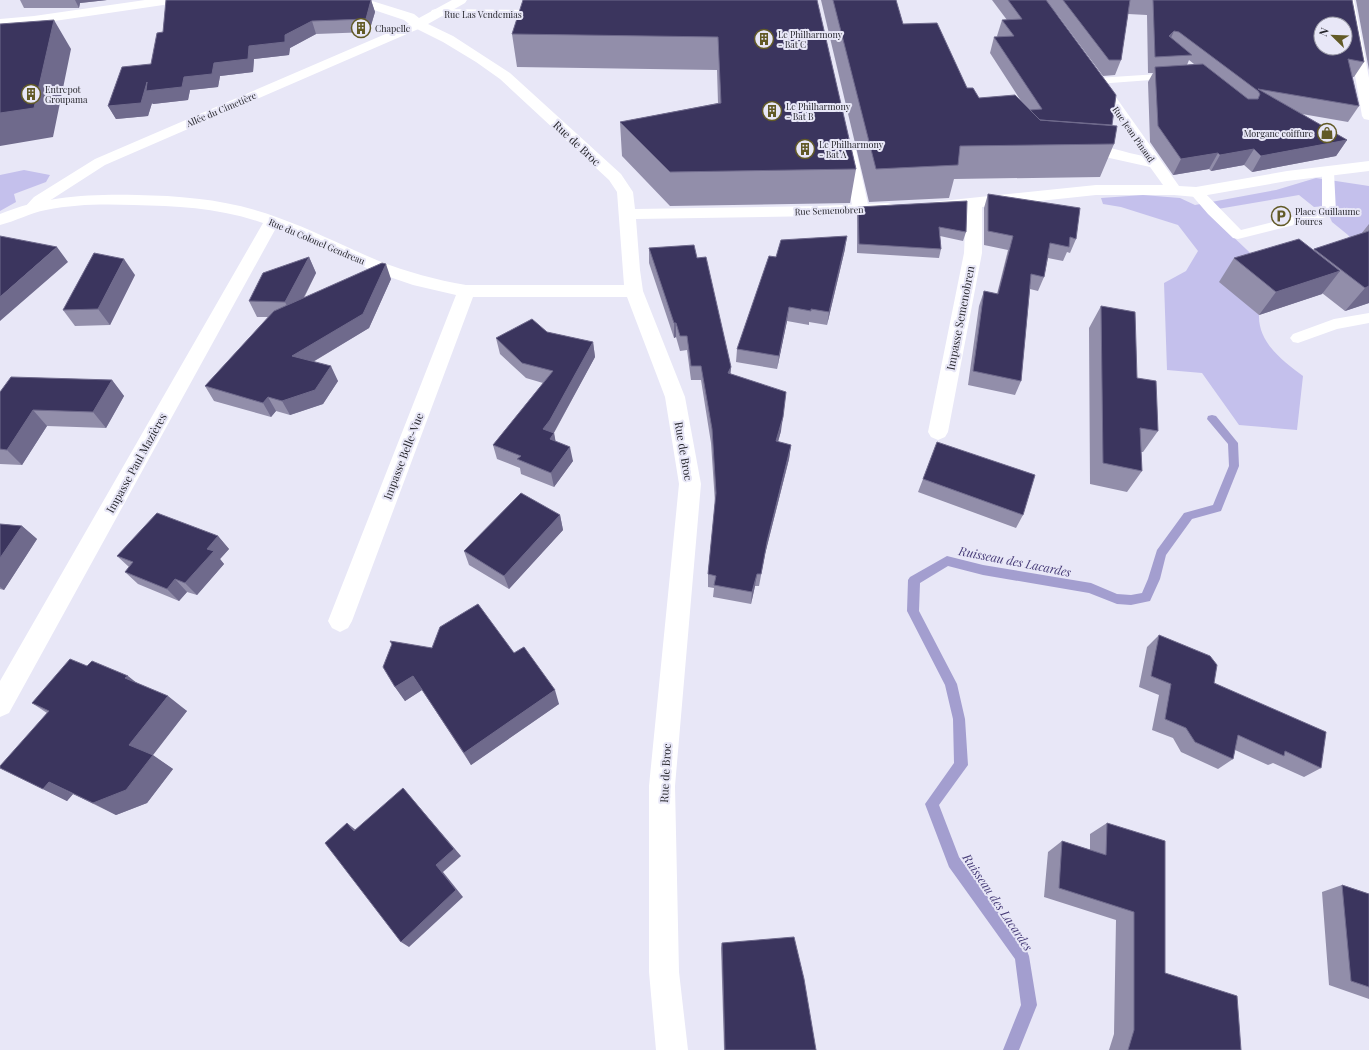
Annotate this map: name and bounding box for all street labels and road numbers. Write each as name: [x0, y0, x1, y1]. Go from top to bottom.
street label: Rue Las Vendemias: [444, 8, 522, 20]
street label: Allée du Cimetière: [183, 89, 258, 130]
street label: Rue Jean Pinaud: [1110, 104, 1158, 165]
street label: Rue de Broc: [550, 117, 604, 169]
street label: Rue Semenobren: [794, 203, 864, 217]
street label: Rue du Colonel Gendreau: [267, 215, 368, 267]
street label: Impasse Semenobren: [943, 264, 978, 371]
street label: Impasse Paul Mazières: [102, 410, 170, 516]
street label: Impasse Belle-Vue: [380, 410, 427, 502]
street label: Rue de Broc: [671, 420, 697, 482]
street label: Rue de Broc: [656, 743, 674, 803]

